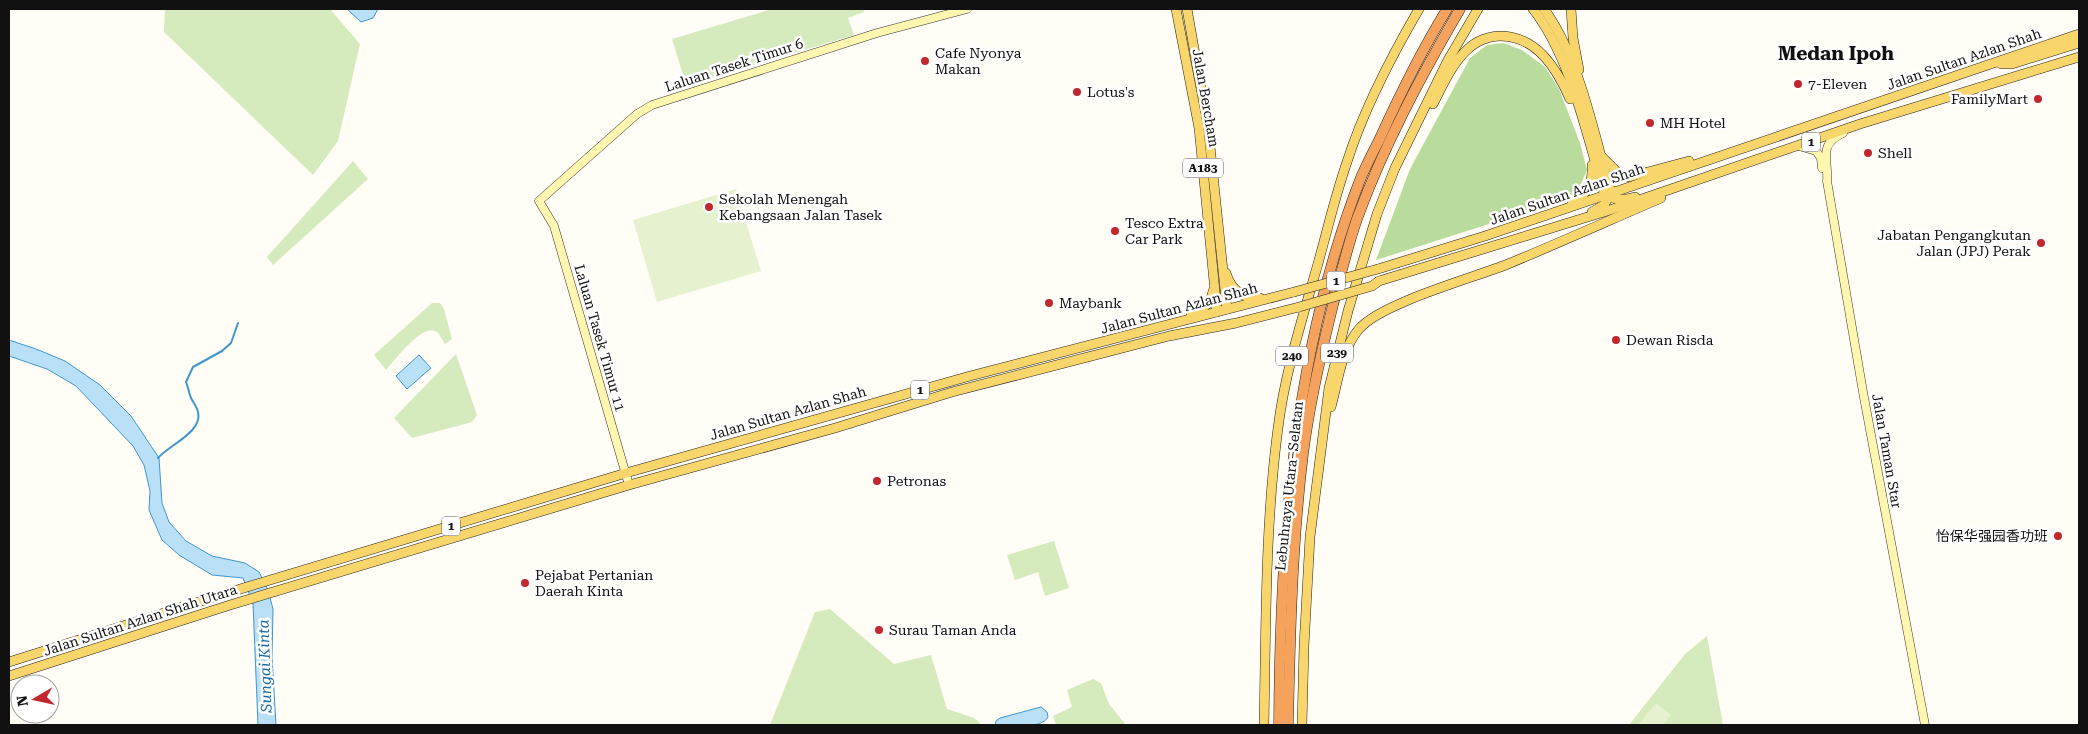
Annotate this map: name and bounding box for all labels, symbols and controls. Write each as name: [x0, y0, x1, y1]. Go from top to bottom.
street label: Jalan Sultan Azlan Shah: [1885, 25, 2043, 93]
street label: Laluan Tasek Timur 6: [663, 35, 805, 95]
district label: Medan Ipoh: [1778, 42, 1894, 65]
place label: Cafe Nyonya Makan: [935, 45, 1022, 77]
street label: Jalan Bercham: [1189, 48, 1223, 149]
marker: Cafe Nyonya Makan: [919, 55, 931, 67]
place label: 7-Eleven: [1808, 76, 1867, 92]
marker: 7-Eleven: [1792, 78, 1804, 90]
place label: Lotus's: [1087, 84, 1135, 100]
marker: Lotus's: [1071, 86, 1083, 98]
place label: FamilyMart: [1951, 91, 2028, 107]
marker: FamilyMart: [2032, 93, 2044, 105]
place label: MH Hotel: [1660, 115, 1726, 131]
marker: MH Hotel: [1644, 117, 1656, 129]
road number: 1: [1802, 132, 1820, 152]
place label: Shell: [1878, 145, 1913, 161]
marker: Shell: [1862, 147, 1874, 159]
road number: A183: [1183, 158, 1223, 178]
street label: Jalan Sultan Azlan Shah: [1488, 160, 1646, 228]
place label: Sekolah Menengah Kebangsaan Jalan Tasek: [719, 191, 883, 223]
marker: Sekolah Menengah Kebangsaan Jalan Tasek: [703, 201, 715, 213]
place label: Tesco Extra Car Park: [1125, 215, 1204, 247]
marker: Tesco Extra Car Park: [1109, 225, 1121, 237]
place label: Jabatan Pengangkutan Jalan (JPJ) Perak: [1877, 227, 2031, 259]
marker: Jabatan Pengangkutan Jalan (JPJ) Perak: [2035, 237, 2047, 249]
street label: Laluan Tasek Timur 11: [571, 263, 629, 414]
road number: 1: [1327, 272, 1345, 290]
street label: Jalan Sultan Azlan Shah: [1099, 279, 1259, 337]
place label: Maybank: [1059, 295, 1122, 311]
marker: Maybank: [1043, 297, 1055, 309]
place label: Dewan Risda: [1626, 332, 1714, 348]
marker: Dewan Risda: [1610, 334, 1622, 346]
road number: 239: [1321, 343, 1353, 362]
road number: 240: [1276, 346, 1308, 366]
road number: 1: [911, 380, 929, 400]
street label: Jalan Sultan Azlan Shah: [708, 383, 868, 443]
street label: Jalan Taman Star: [1869, 393, 1905, 510]
street label: Lebuhraya Utara–Selatan: [1272, 400, 1306, 572]
place label: Petronas: [887, 473, 946, 489]
marker: Petronas: [871, 475, 883, 487]
road number: 1: [442, 516, 460, 536]
place label: 怡保华强园香功班: [1936, 528, 2048, 544]
marker: 怡保华强园香功班: [2052, 530, 2064, 542]
place label: Pejabat Pertanian Daerah Kinta: [535, 567, 653, 599]
marker: Pejabat Pertanian Daerah Kinta: [519, 577, 531, 589]
street label: Jalan Sultan Azlan Shah Utara: [41, 581, 239, 659]
water label: Sungai Kinta: [254, 619, 276, 714]
place label: Surau Taman Anda: [889, 622, 1017, 638]
marker: Surau Taman Anda: [873, 624, 885, 636]
north arrow: [10, 674, 60, 724]
text: N: [13, 694, 31, 708]

